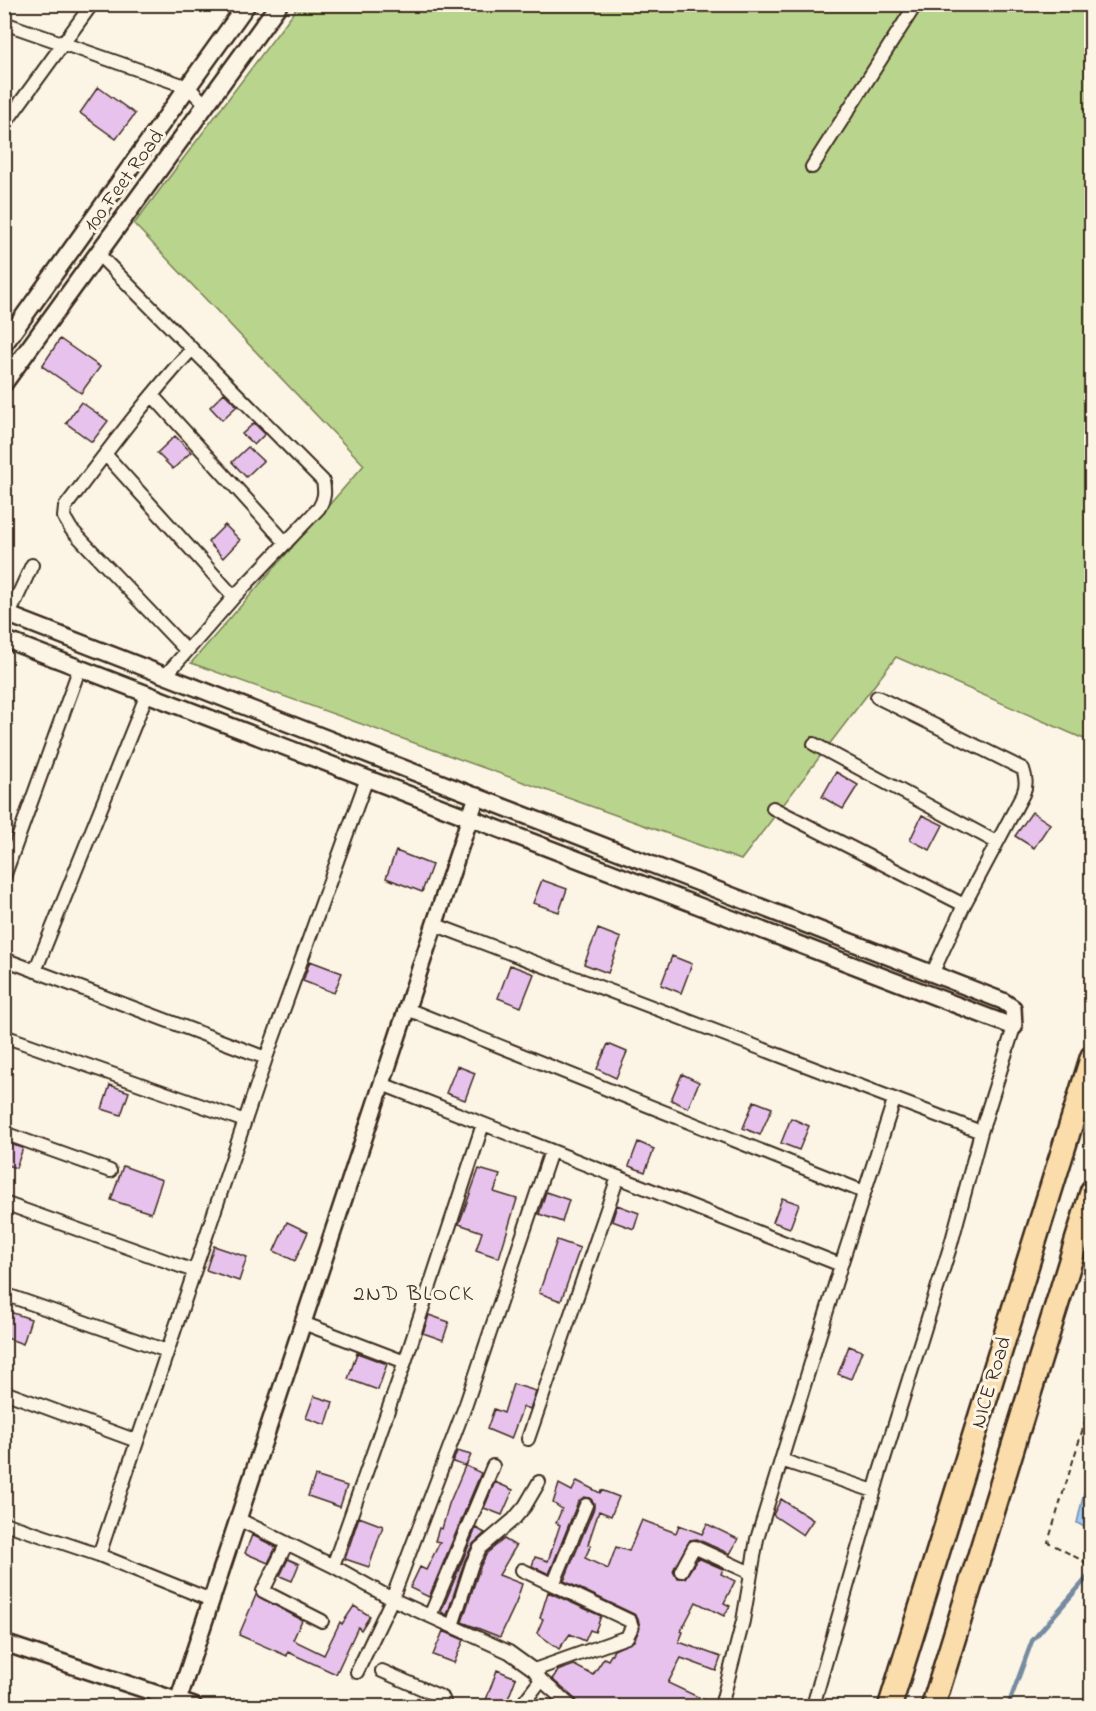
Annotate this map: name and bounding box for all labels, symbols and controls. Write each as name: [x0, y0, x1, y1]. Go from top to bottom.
street label: 100 Feet Road: [77, 123, 172, 239]
district label: 2ND BLOCK: [353, 1279, 475, 1311]
street label: NICE Road: [964, 1333, 1020, 1432]

